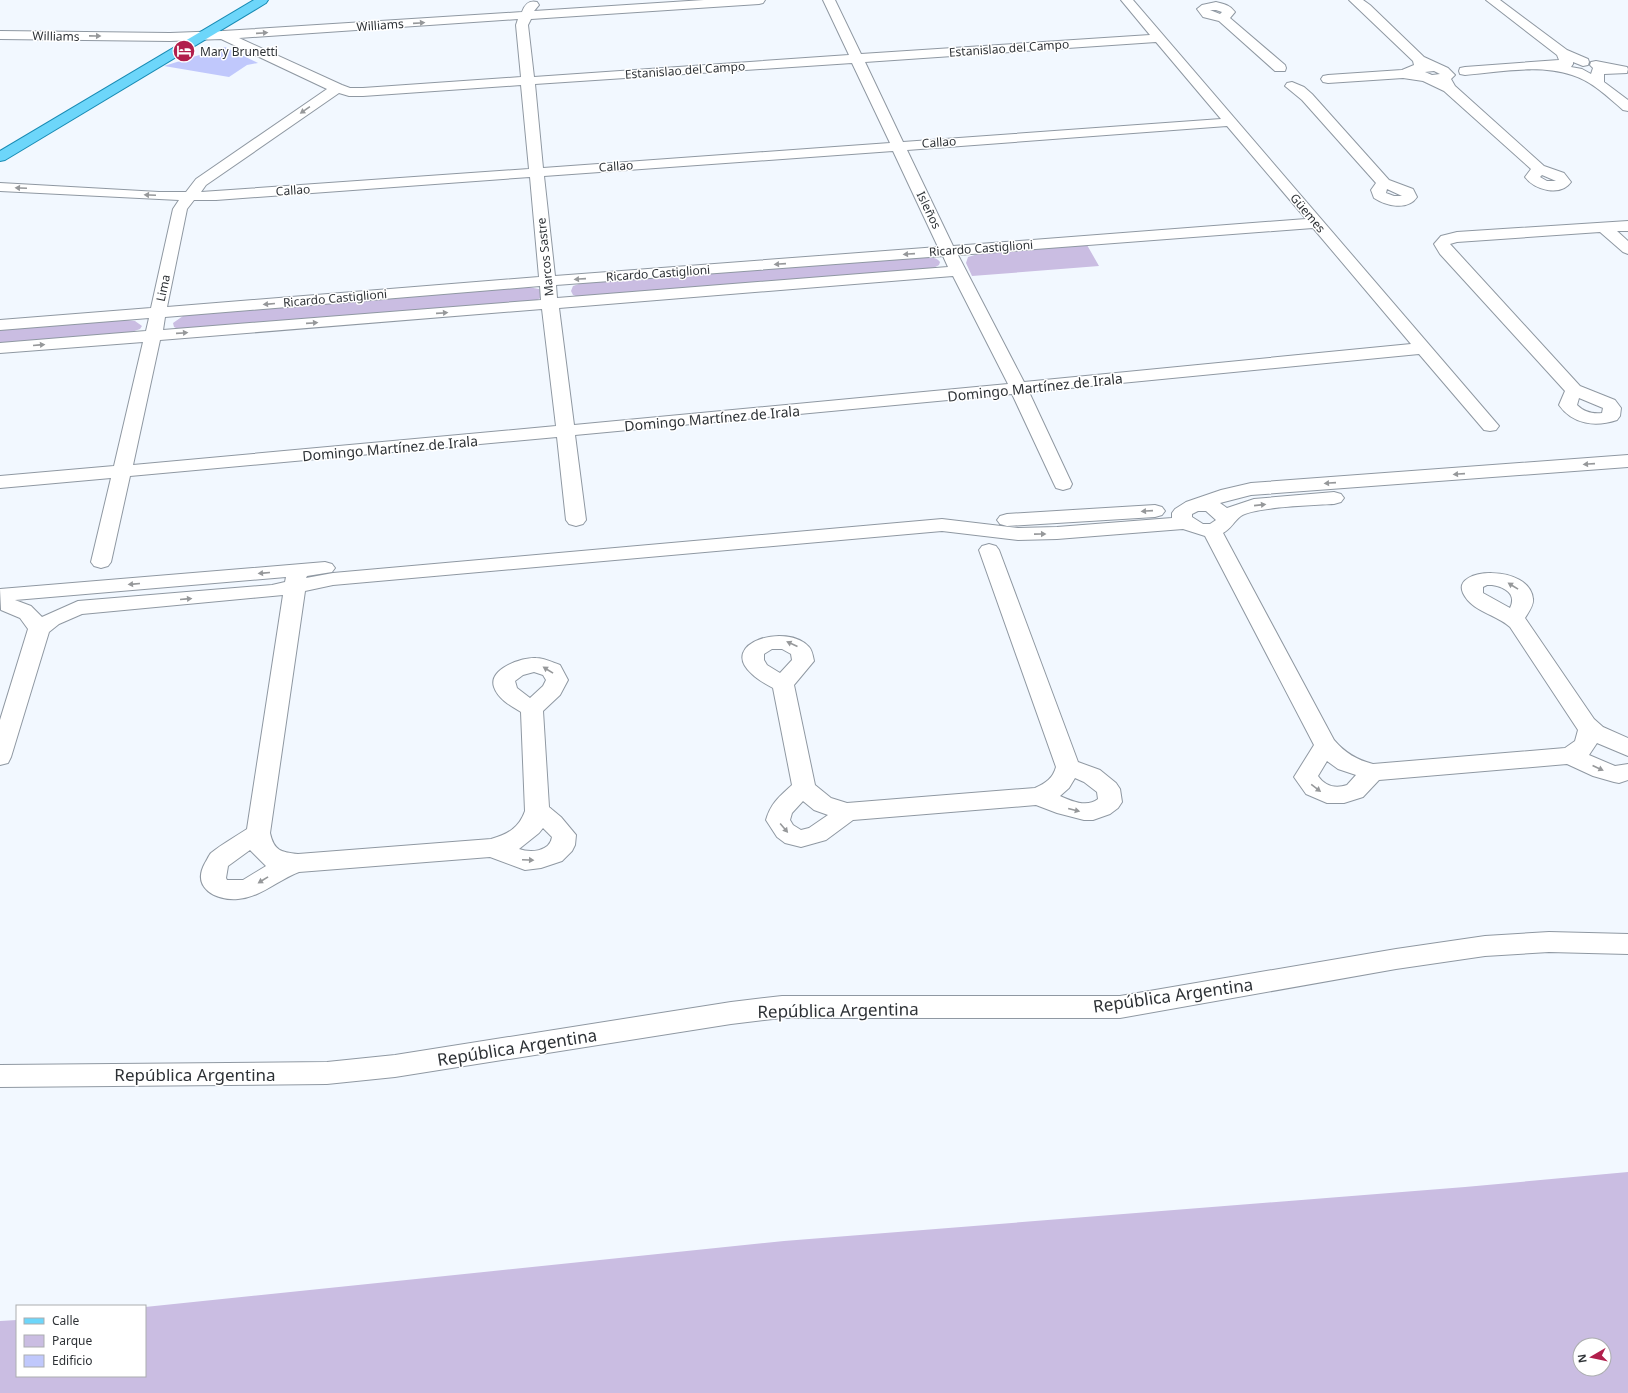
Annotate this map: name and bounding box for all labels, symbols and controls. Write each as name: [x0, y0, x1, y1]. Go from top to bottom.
street label: Williams: [356, 15, 404, 35]
one-way arrow: [413, 19, 425, 26]
street label: Williams: [32, 27, 80, 45]
one-way arrow: [256, 29, 268, 36]
one-way arrow: [89, 33, 102, 39]
street label: Estanislao del Campo: [948, 35, 1070, 61]
hotel icon: Mary Brunetti: [171, 38, 197, 64]
place label: Mary Brunetti: [200, 43, 278, 60]
street label: Estanislao del Campo: [624, 57, 746, 83]
one-way arrow: [300, 106, 311, 114]
street label: Callao: [921, 132, 957, 152]
street label: Callao: [598, 156, 634, 176]
street label: Callao: [275, 180, 311, 200]
one-way arrow: [15, 184, 27, 191]
street label: Isleños: [913, 188, 946, 232]
street label: Güemes: [1286, 190, 1330, 237]
one-way arrow: [144, 192, 156, 199]
street label: Marcos Sastre: [532, 217, 558, 297]
street label: Ricardo Castiglioni: [928, 236, 1034, 260]
one-way arrow: [903, 250, 915, 257]
one-way arrow: [774, 260, 786, 267]
street label: Ricardo Castiglioni: [605, 261, 711, 285]
street label: Lima: [152, 273, 174, 303]
one-way arrow: [574, 275, 586, 282]
street label: Ricardo Castiglioni: [282, 285, 388, 311]
one-way arrow: [263, 300, 275, 307]
one-way arrow: [436, 310, 448, 317]
one-way arrow: [306, 320, 318, 327]
one-way arrow: [176, 330, 188, 337]
one-way arrow: [33, 341, 45, 348]
street label: Domingo Martínez de Irala: [946, 368, 1124, 406]
street label: Domingo Martínez de Irala: [623, 401, 801, 435]
street label: Domingo Martínez de Irala: [301, 431, 479, 465]
one-way arrow: [1583, 460, 1595, 467]
one-way arrow: [1453, 470, 1465, 477]
one-way arrow: [1324, 480, 1336, 487]
one-way arrow: [1254, 501, 1266, 508]
one-way arrow: [1141, 508, 1153, 515]
one-way arrow: [1034, 531, 1047, 537]
one-way arrow: [258, 569, 270, 576]
one-way arrow: [128, 580, 140, 587]
one-way arrow: [1507, 582, 1519, 589]
one-way arrow: [180, 595, 192, 602]
one-way arrow: [785, 641, 797, 647]
one-way arrow: [542, 666, 554, 673]
one-way arrow: [1592, 765, 1604, 771]
one-way arrow: [1311, 783, 1321, 792]
one-way arrow: [1068, 807, 1080, 813]
one-way arrow: [780, 822, 789, 833]
one-way arrow: [521, 856, 534, 863]
one-way arrow: [257, 876, 269, 883]
street label: República Argentina: [1092, 972, 1254, 1018]
street label: República Argentina: [757, 997, 919, 1023]
street label: República Argentina: [436, 1023, 598, 1071]
street label: República Argentina: [114, 1063, 276, 1086]
legend: [16, 1305, 146, 1377]
text: Calle: [52, 1312, 80, 1329]
text: Parque: [52, 1332, 93, 1349]
north arrow: [1572, 1337, 1612, 1377]
text: Edificio: [52, 1352, 93, 1369]
text: N: [1574, 1353, 1590, 1364]

